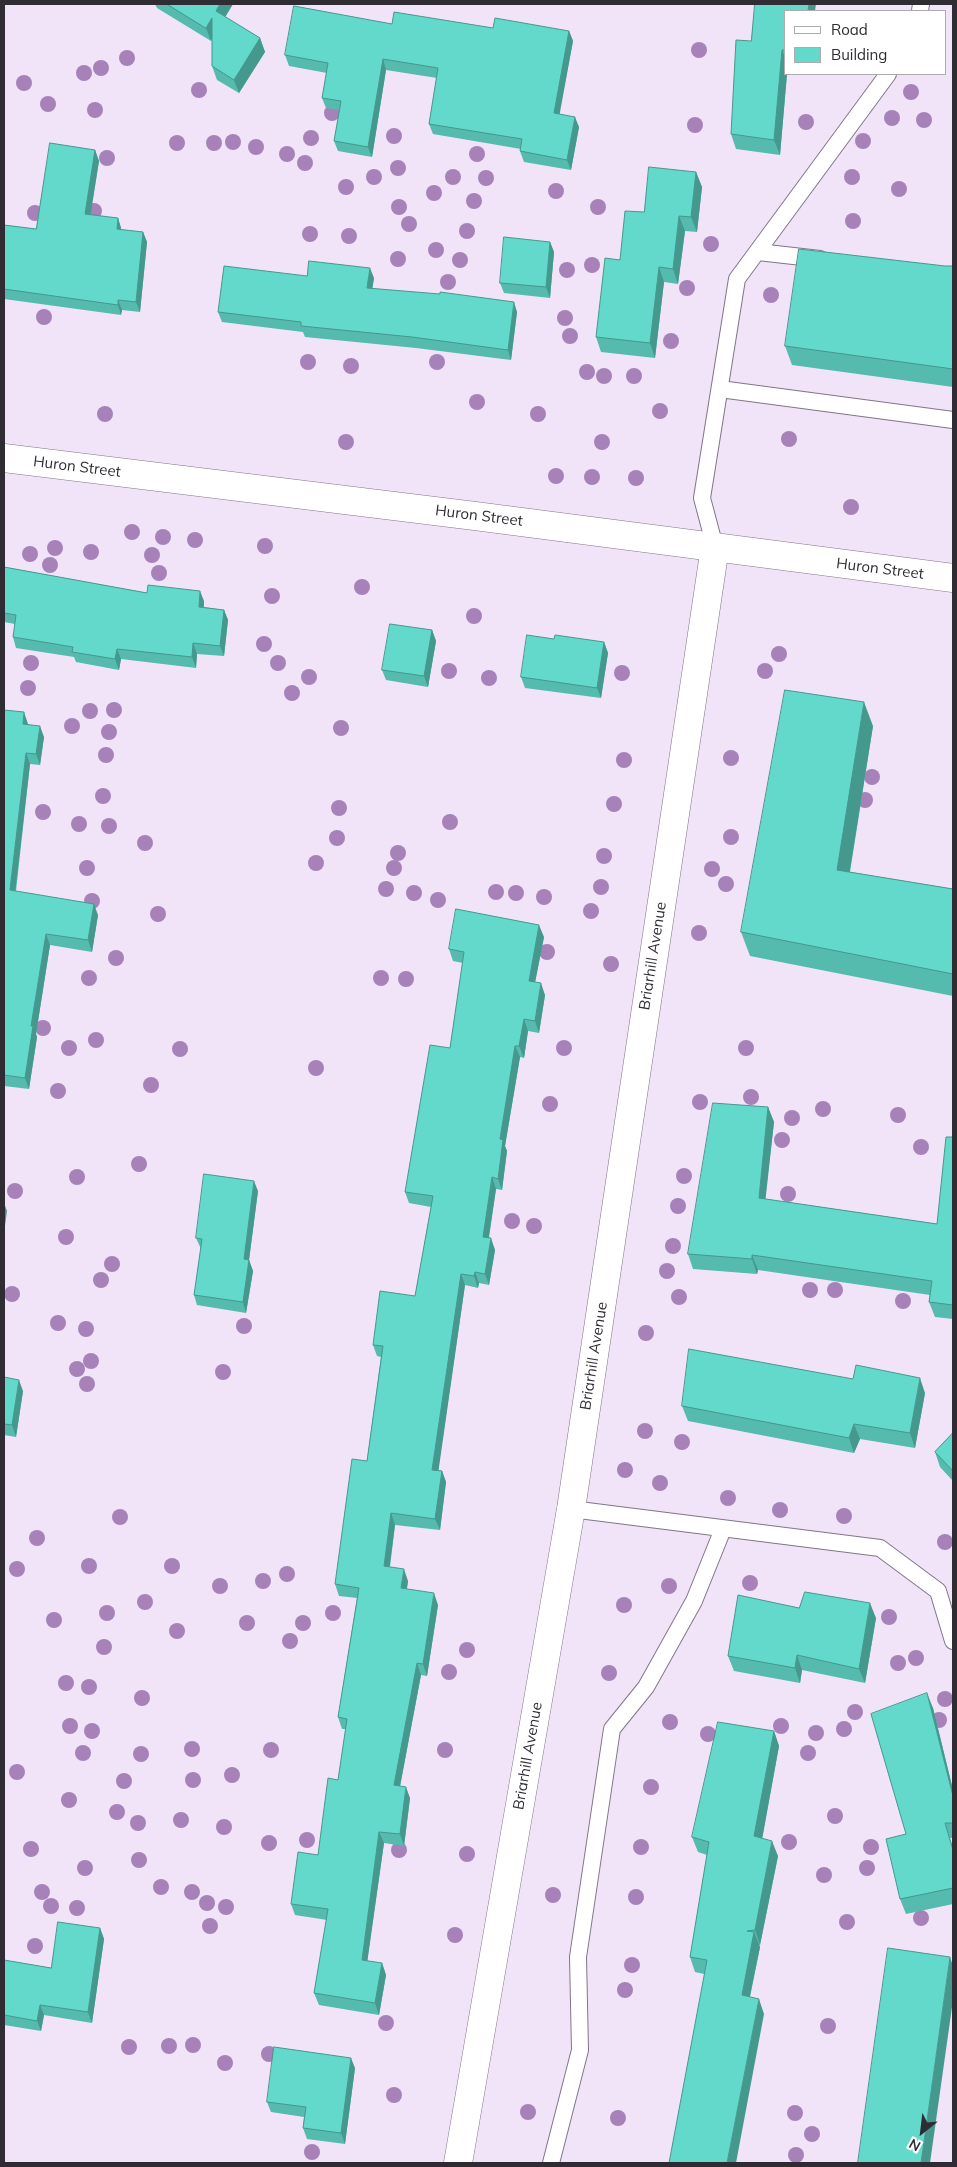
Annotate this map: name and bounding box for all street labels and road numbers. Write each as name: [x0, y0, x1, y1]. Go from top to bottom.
street label: Huron Street: [32, 453, 122, 481]
street label: Huron Street: [434, 502, 524, 530]
street label: Huron Street: [835, 555, 925, 583]
street label: Briarhill Avenue: [636, 901, 670, 1011]
street label: Briarhill Avenue: [577, 1301, 611, 1411]
street label: Briarhill Avenue: [510, 1701, 546, 1811]

